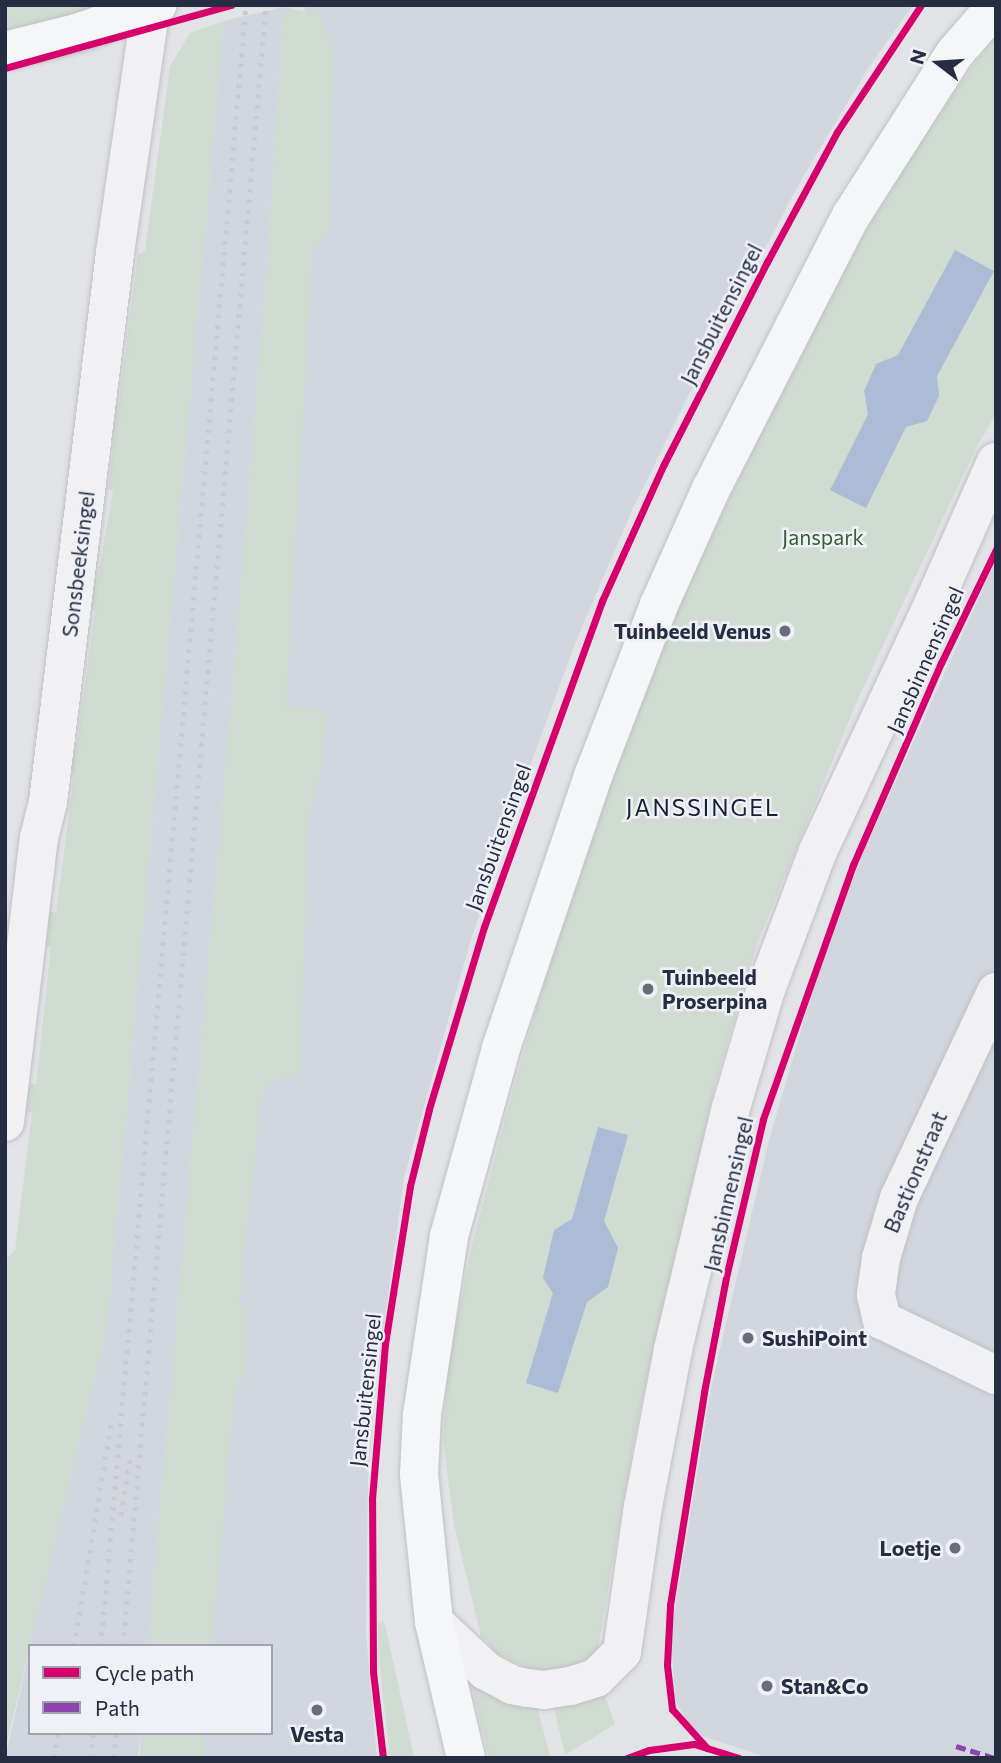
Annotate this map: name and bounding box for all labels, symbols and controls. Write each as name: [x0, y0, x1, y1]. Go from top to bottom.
north arrow: [903, 28, 973, 98]
text: N: [904, 47, 931, 67]
street label: Jansbuitensingel: [675, 240, 767, 388]
street label: Sonsbeeksingel: [57, 490, 99, 638]
park label: Janspark: [782, 524, 864, 550]
street label: Jansbinnensingel: [881, 583, 969, 737]
place label: Tuinbeeld Venus: [614, 618, 771, 644]
marker: Tuinbeeld Venus: [777, 623, 793, 639]
street label: Jansbuitensingel: [460, 760, 536, 914]
district label: JANSSINGEL: [627, 793, 779, 821]
place label: Tuinbeeld Proserpina: [662, 964, 767, 1014]
marker: Tuinbeeld Proserpina: [640, 981, 656, 997]
street label: Bastionstraat: [878, 1107, 952, 1237]
street label: Jansbinnensingel: [698, 1114, 758, 1274]
street label: Jansbuitensingel: [344, 1312, 386, 1468]
place label: SushiPoint: [762, 1325, 867, 1351]
marker: SushiPoint: [740, 1330, 756, 1346]
place label: Loetje: [880, 1535, 941, 1561]
marker: Loetje: [947, 1540, 963, 1556]
legend: [28, 1644, 273, 1735]
text: Cycle path: [95, 1660, 194, 1685]
place label: Stan&Co: [781, 1673, 868, 1699]
marker: Stan&Co: [759, 1678, 775, 1694]
text: Path: [95, 1695, 140, 1720]
marker: Vesta: [309, 1702, 325, 1718]
place label: Vesta: [290, 1721, 344, 1747]

